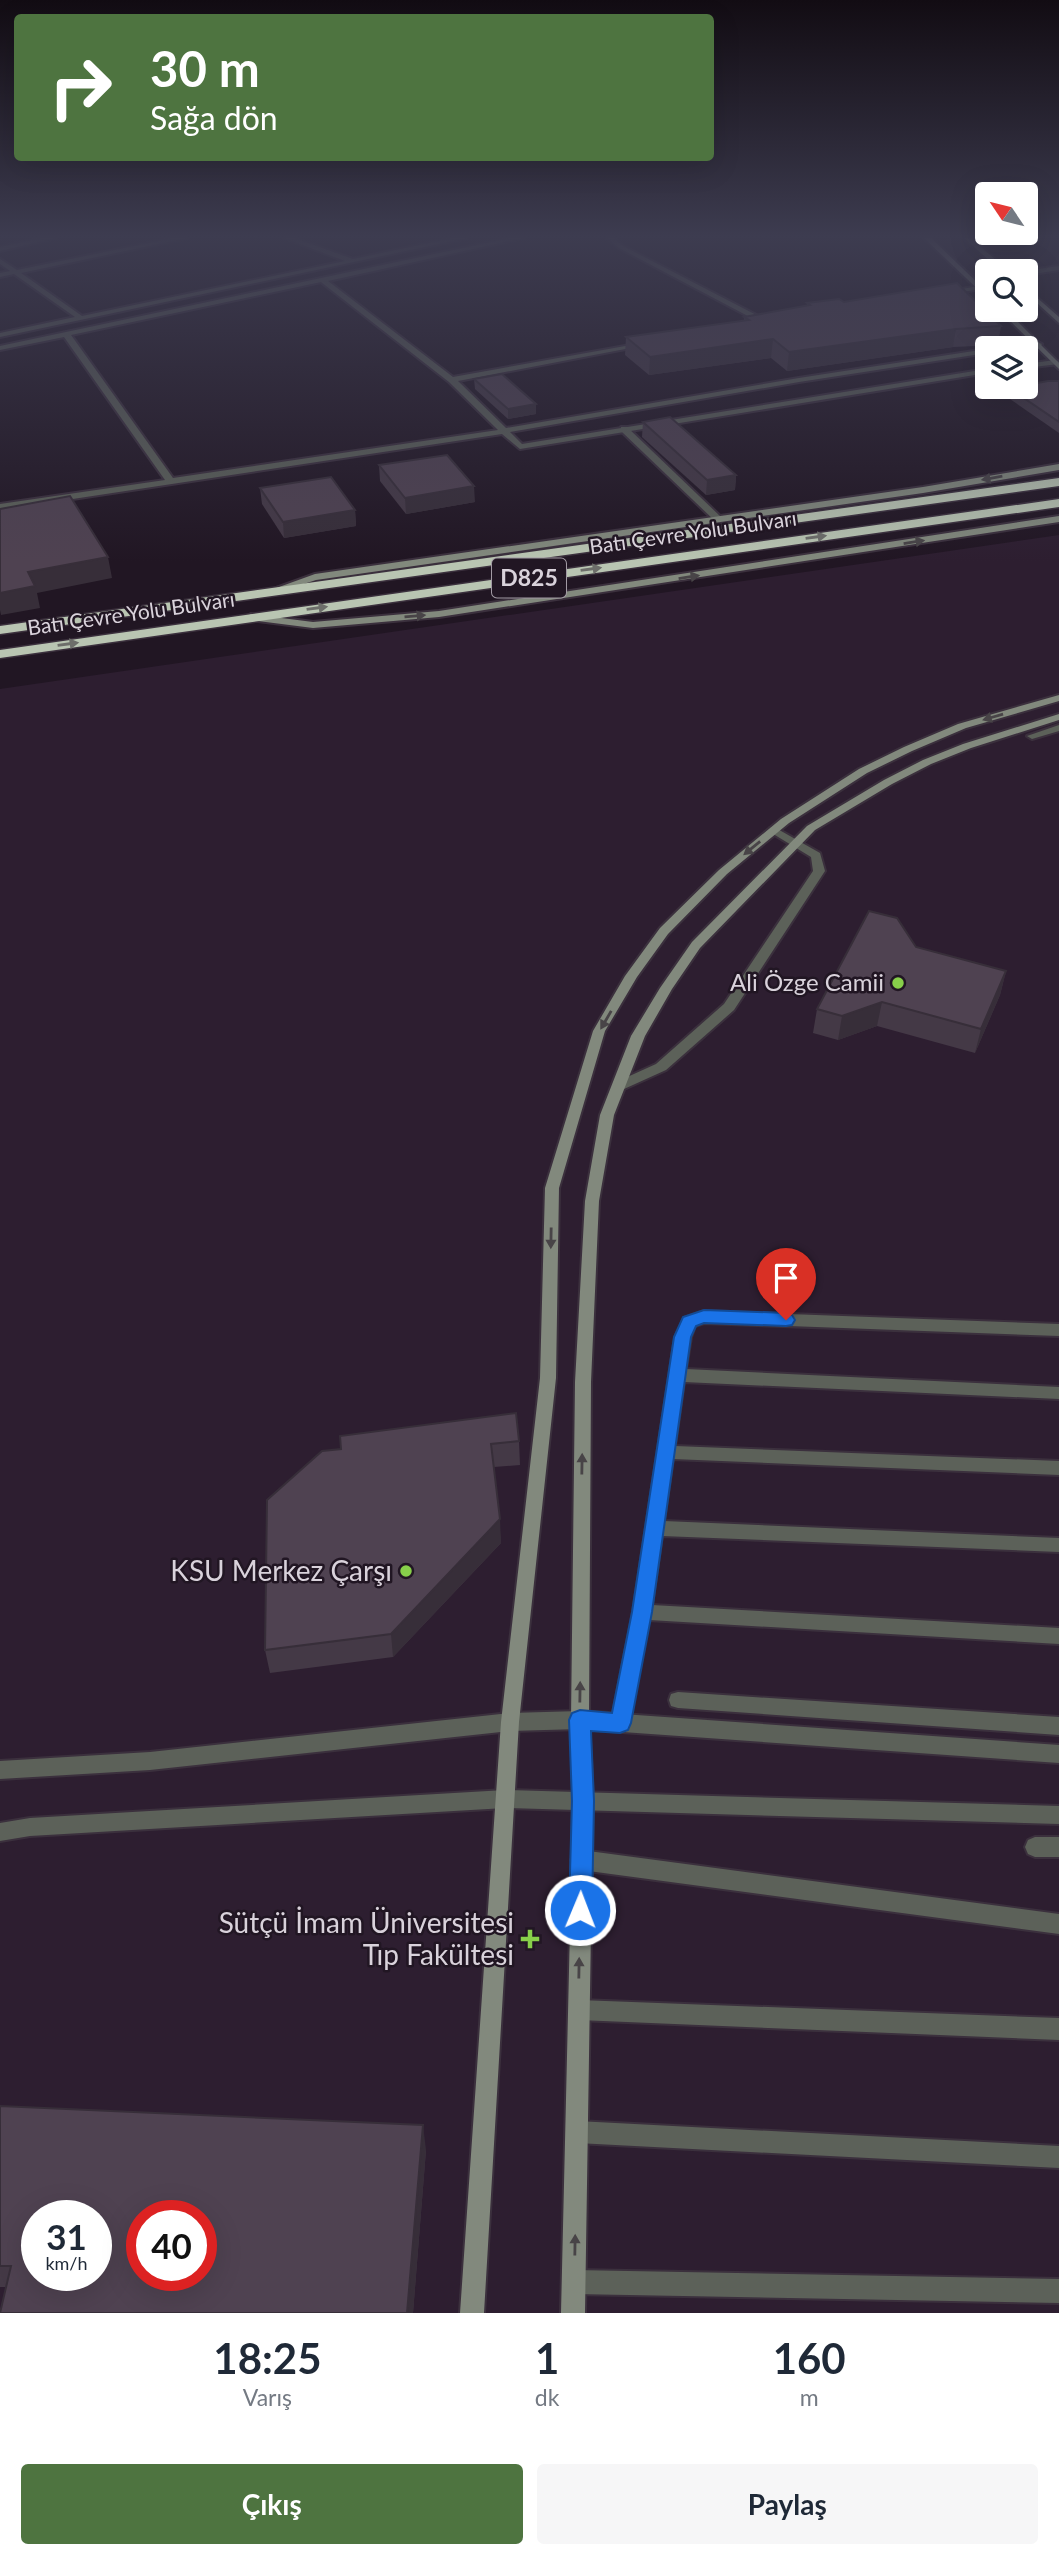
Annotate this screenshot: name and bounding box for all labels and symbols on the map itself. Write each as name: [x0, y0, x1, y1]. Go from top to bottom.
north arrow: [975, 182, 1038, 245]
one-way arrow: [981, 473, 1003, 484]
street label: Batı Çevre Yolu Bulvarı: [588, 505, 798, 558]
one-way arrow: [805, 532, 827, 543]
one-way arrow: [903, 536, 925, 547]
road number: D825: [492, 558, 566, 598]
one-way arrow: [580, 563, 602, 574]
one-way arrow: [678, 571, 700, 582]
street label: Batı Çevre Yolu Bulvarı: [26, 586, 236, 639]
one-way arrow: [306, 602, 328, 613]
one-way arrow: [404, 610, 426, 621]
one-way arrow: [57, 639, 79, 650]
one-way arrow: [983, 713, 1004, 723]
one-way arrow: [744, 840, 761, 855]
place label: Ali Özge Camii: [730, 967, 884, 996]
marker: Ali Özge Camii: [890, 975, 906, 991]
one-way arrow: [600, 1010, 612, 1029]
one-way arrow: [545, 1228, 556, 1250]
pin: [756, 1248, 816, 1320]
one-way arrow: [576, 1453, 588, 1475]
place label: KSU Merkez Çarşı: [170, 1553, 392, 1587]
marker: KSU Merkez Çarşı: [398, 1563, 414, 1579]
one-way arrow: [574, 1681, 586, 1703]
position arrow: [543, 1873, 617, 1947]
place label: Sütçü İmam Üniversitesi Tıp Fakültesi: [219, 1905, 514, 1971]
marker: Sütçü İmam Üniversitesi Tıp Fakültesi: [520, 1929, 540, 1949]
one-way arrow: [574, 1957, 585, 1979]
speed limit sign: 40: [126, 2200, 217, 2291]
one-way arrow: [569, 2234, 580, 2256]

